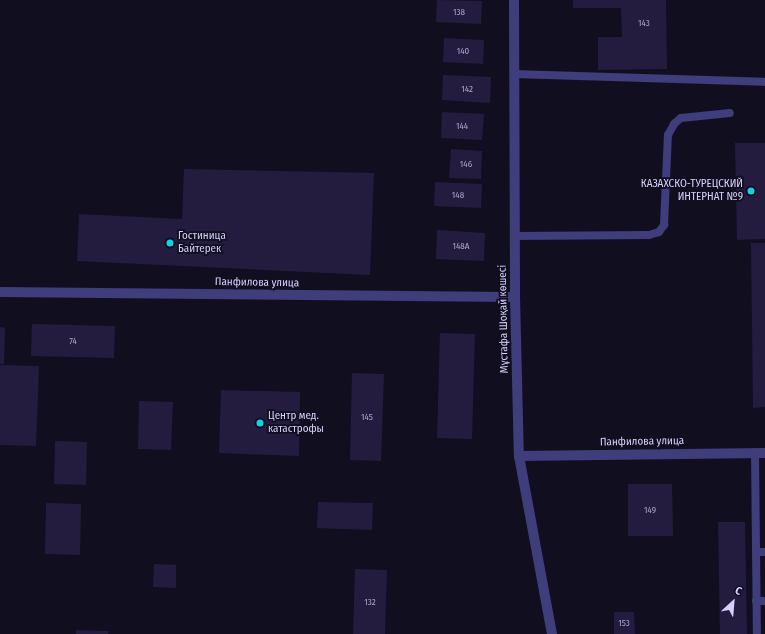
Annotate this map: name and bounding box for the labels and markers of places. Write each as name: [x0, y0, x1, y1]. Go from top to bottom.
place label: КАЗАХСКО-ТУРЕЦСКИЙ ИНТЕРНАТ №9: [641, 178, 743, 204]
marker: КАЗАХСКО-ТУРЕЦСКИЙ ИНТЕРНАТ №9: [746, 186, 756, 196]
place label: Гостиница Байтерек: [178, 230, 226, 256]
marker: Гостиница Байтерек: [165, 238, 175, 248]
place label: Центр мед. катастрофы: [268, 410, 324, 436]
marker: Центр мед. катастрофы: [255, 418, 265, 428]

